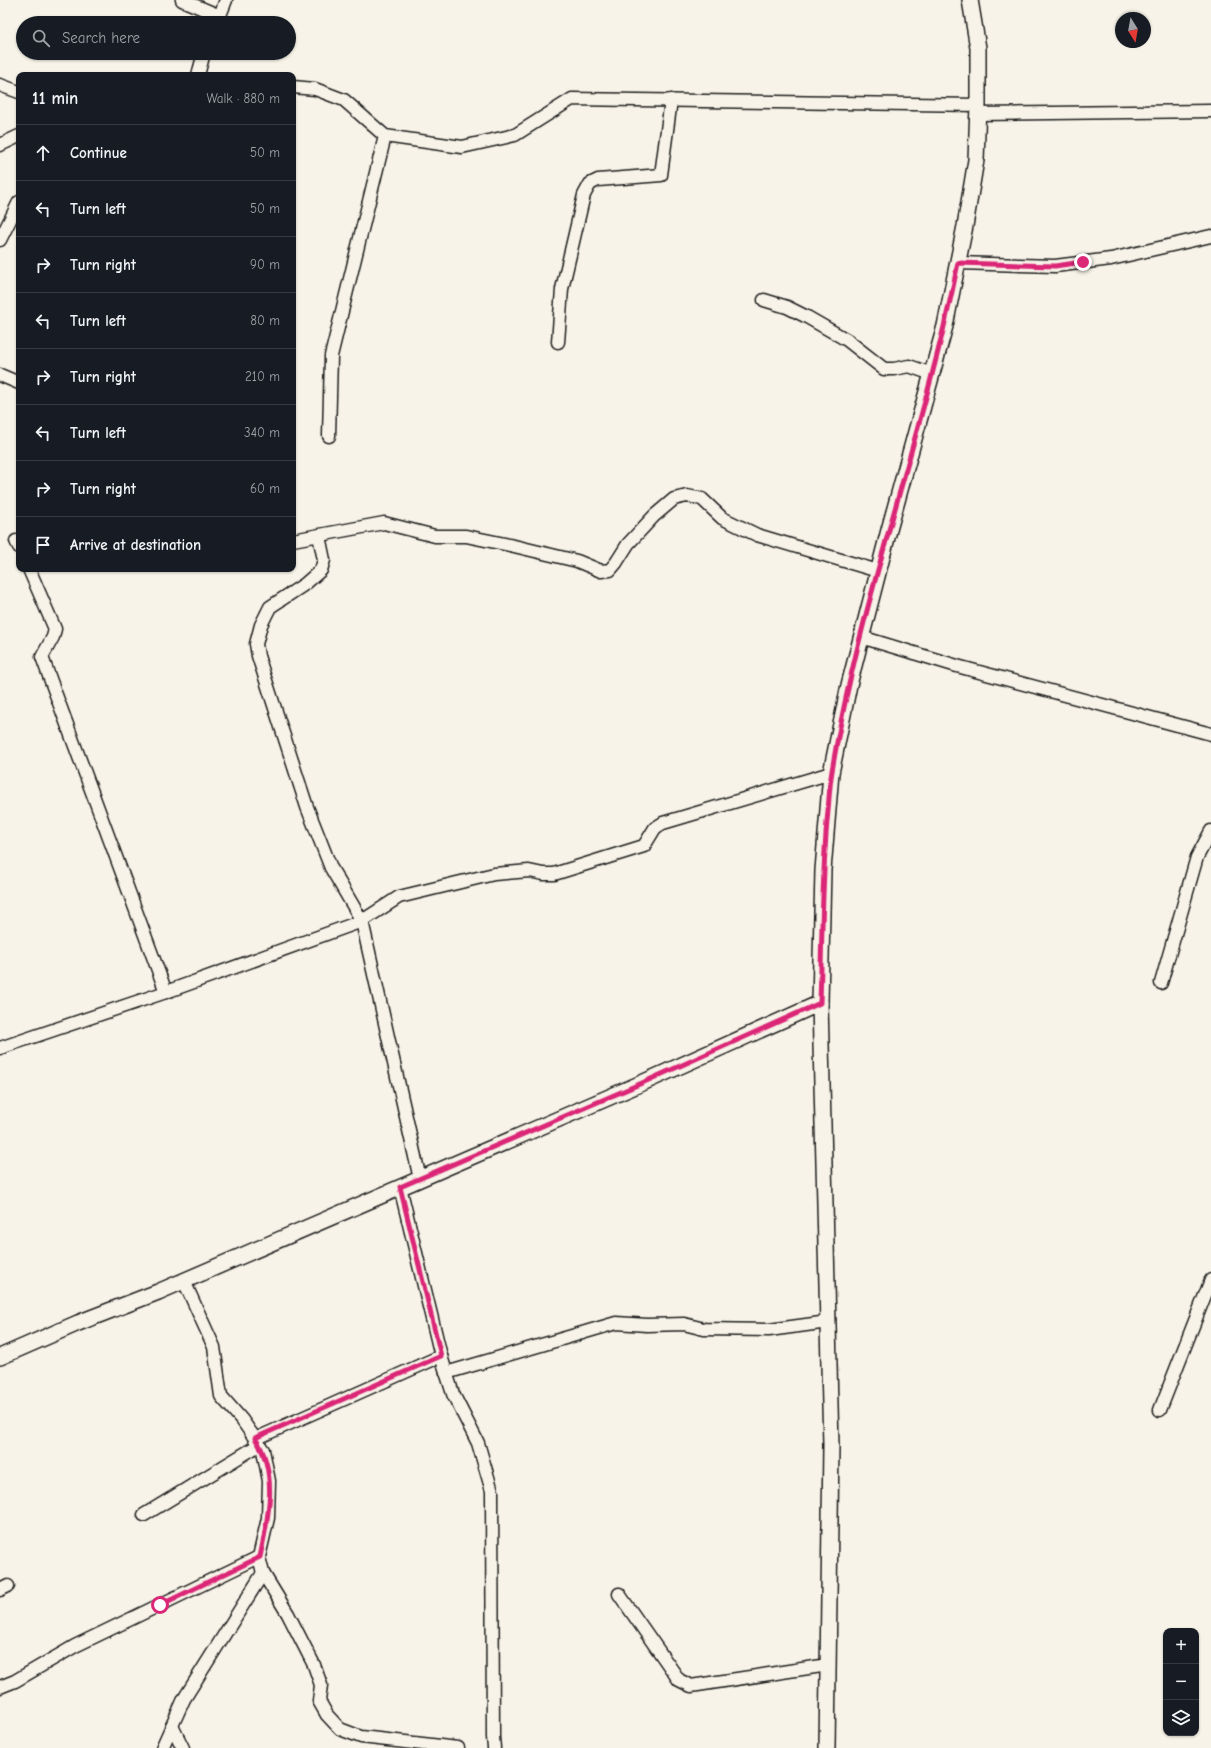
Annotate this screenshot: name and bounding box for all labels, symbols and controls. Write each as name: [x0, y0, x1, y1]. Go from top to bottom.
north arrow: [1115, 12, 1151, 48]
search box: [16, 16, 296, 60]
icon: search: [30, 27, 52, 49]
text: Search here: [62, 29, 140, 47]
text: 11 min: [32, 89, 78, 108]
text: Walk · 880 m: [206, 91, 280, 106]
icon: ahead: [32, 142, 54, 164]
text: Continue: [70, 144, 127, 162]
text: 50 m: [250, 145, 280, 160]
icon: left: [32, 198, 54, 220]
text: Turn left: [70, 200, 126, 218]
text: 50 m: [250, 201, 280, 216]
route end: [1074, 253, 1092, 271]
icon: right: [32, 254, 54, 276]
text: Turn right: [70, 256, 136, 274]
text: 90 m: [250, 257, 280, 272]
icon: left: [32, 310, 54, 332]
text: Turn left: [70, 312, 126, 330]
text: 80 m: [250, 313, 280, 328]
icon: right: [32, 366, 54, 388]
text: Turn right: [70, 368, 136, 386]
text: 210 m: [245, 369, 280, 384]
icon: left: [32, 422, 54, 444]
text: Turn left: [70, 424, 126, 442]
text: 340 m: [244, 425, 280, 440]
icon: right: [32, 478, 54, 500]
text: Turn right: [70, 480, 136, 498]
text: 60 m: [250, 481, 280, 496]
icon: arrive: [32, 534, 54, 556]
text: Arrive at destination: [70, 536, 201, 554]
route start: [151, 1596, 169, 1614]
map controls: [1163, 1628, 1199, 1736]
button: +: [1163, 1628, 1199, 1664]
button: −: [1163, 1664, 1199, 1700]
button: layers: [1163, 1700, 1199, 1736]

